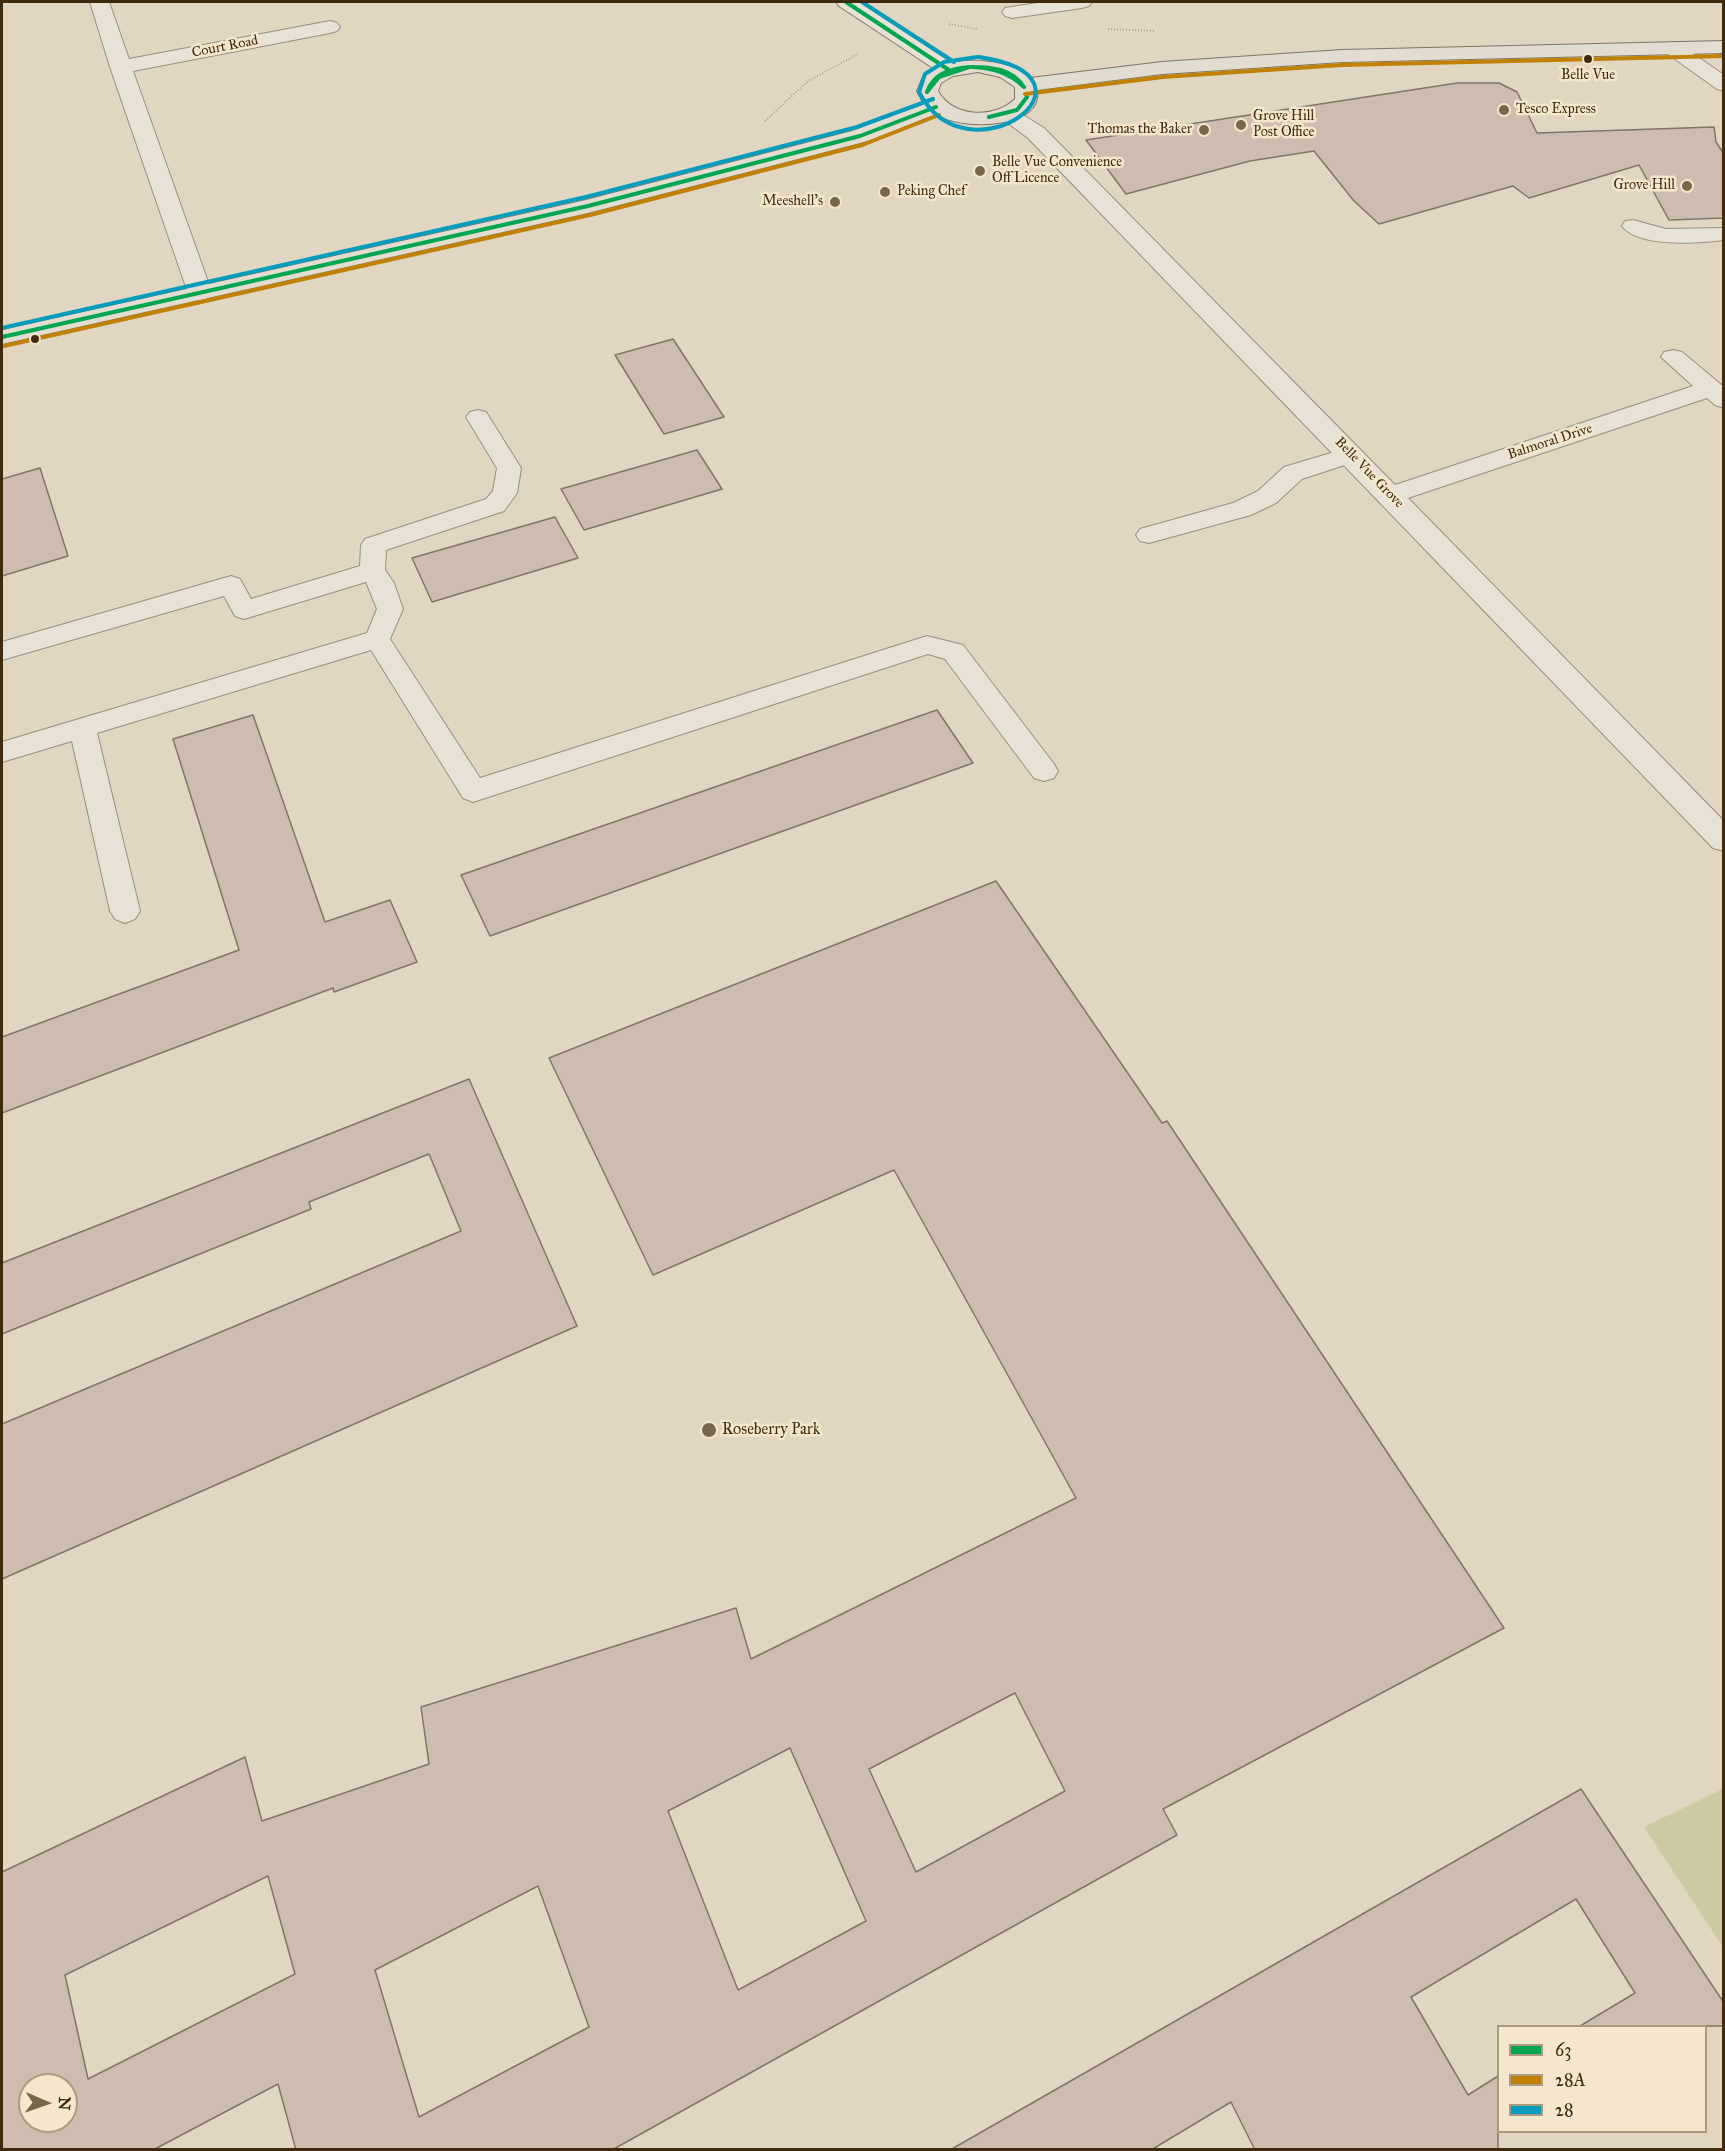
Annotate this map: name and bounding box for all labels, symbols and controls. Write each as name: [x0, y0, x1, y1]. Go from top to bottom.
street label: Court Road: [190, 32, 260, 62]
marker: Belle Vue: [1582, 53, 1594, 65]
place label: Belle Vue: [1561, 68, 1615, 84]
place label: Tesco Express: [1516, 102, 1596, 118]
marker: Tesco Express: [1497, 103, 1511, 117]
place label: Grove Hill Post Office: [1253, 109, 1314, 142]
marker: Grove Hill Post Office: [1234, 118, 1248, 132]
place label: Thomas the Baker: [1088, 122, 1192, 138]
marker: Thomas the Baker: [1197, 123, 1211, 137]
place label: Belle Vue Convenience Off Licence: [992, 155, 1122, 188]
marker: Belle Vue Convenience Off Licence: [973, 164, 987, 178]
place label: Grove Hill: [1614, 178, 1675, 194]
marker: Grove Hill: [1680, 179, 1694, 193]
place label: Peking Chef: [897, 184, 966, 200]
marker: Peking Chef: [878, 185, 892, 199]
place label: Meeshell's: [762, 194, 823, 210]
marker: Meeshell's: [828, 195, 842, 209]
unlabelled marker: [29, 333, 41, 345]
street label: Balmoral Drive: [1506, 420, 1594, 464]
street label: Belle Vue Grove: [1331, 434, 1407, 512]
place label: Roseberry Park: [722, 1420, 820, 1440]
marker: Roseberry Park: [700, 1421, 718, 1439]
legend: [1497, 2025, 1707, 2133]
text: 63: [1555, 2039, 1571, 2061]
text: 28A: [1555, 2069, 1586, 2091]
north arrow: [18, 2073, 78, 2133]
text: N: [55, 2096, 74, 2111]
text: 28: [1555, 2099, 1573, 2121]

